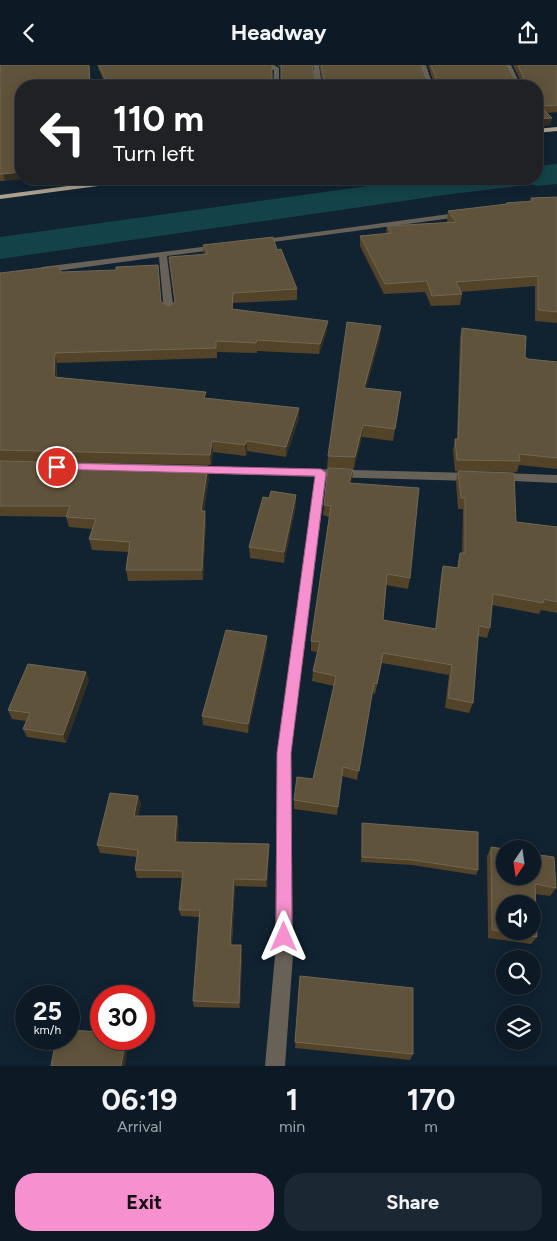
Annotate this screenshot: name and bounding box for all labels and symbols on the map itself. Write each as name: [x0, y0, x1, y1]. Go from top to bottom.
pin: [36, 446, 78, 488]
north arrow: [496, 840, 541, 885]
position arrow: [257, 910, 309, 962]
speed limit sign: 30: [90, 985, 155, 1050]

